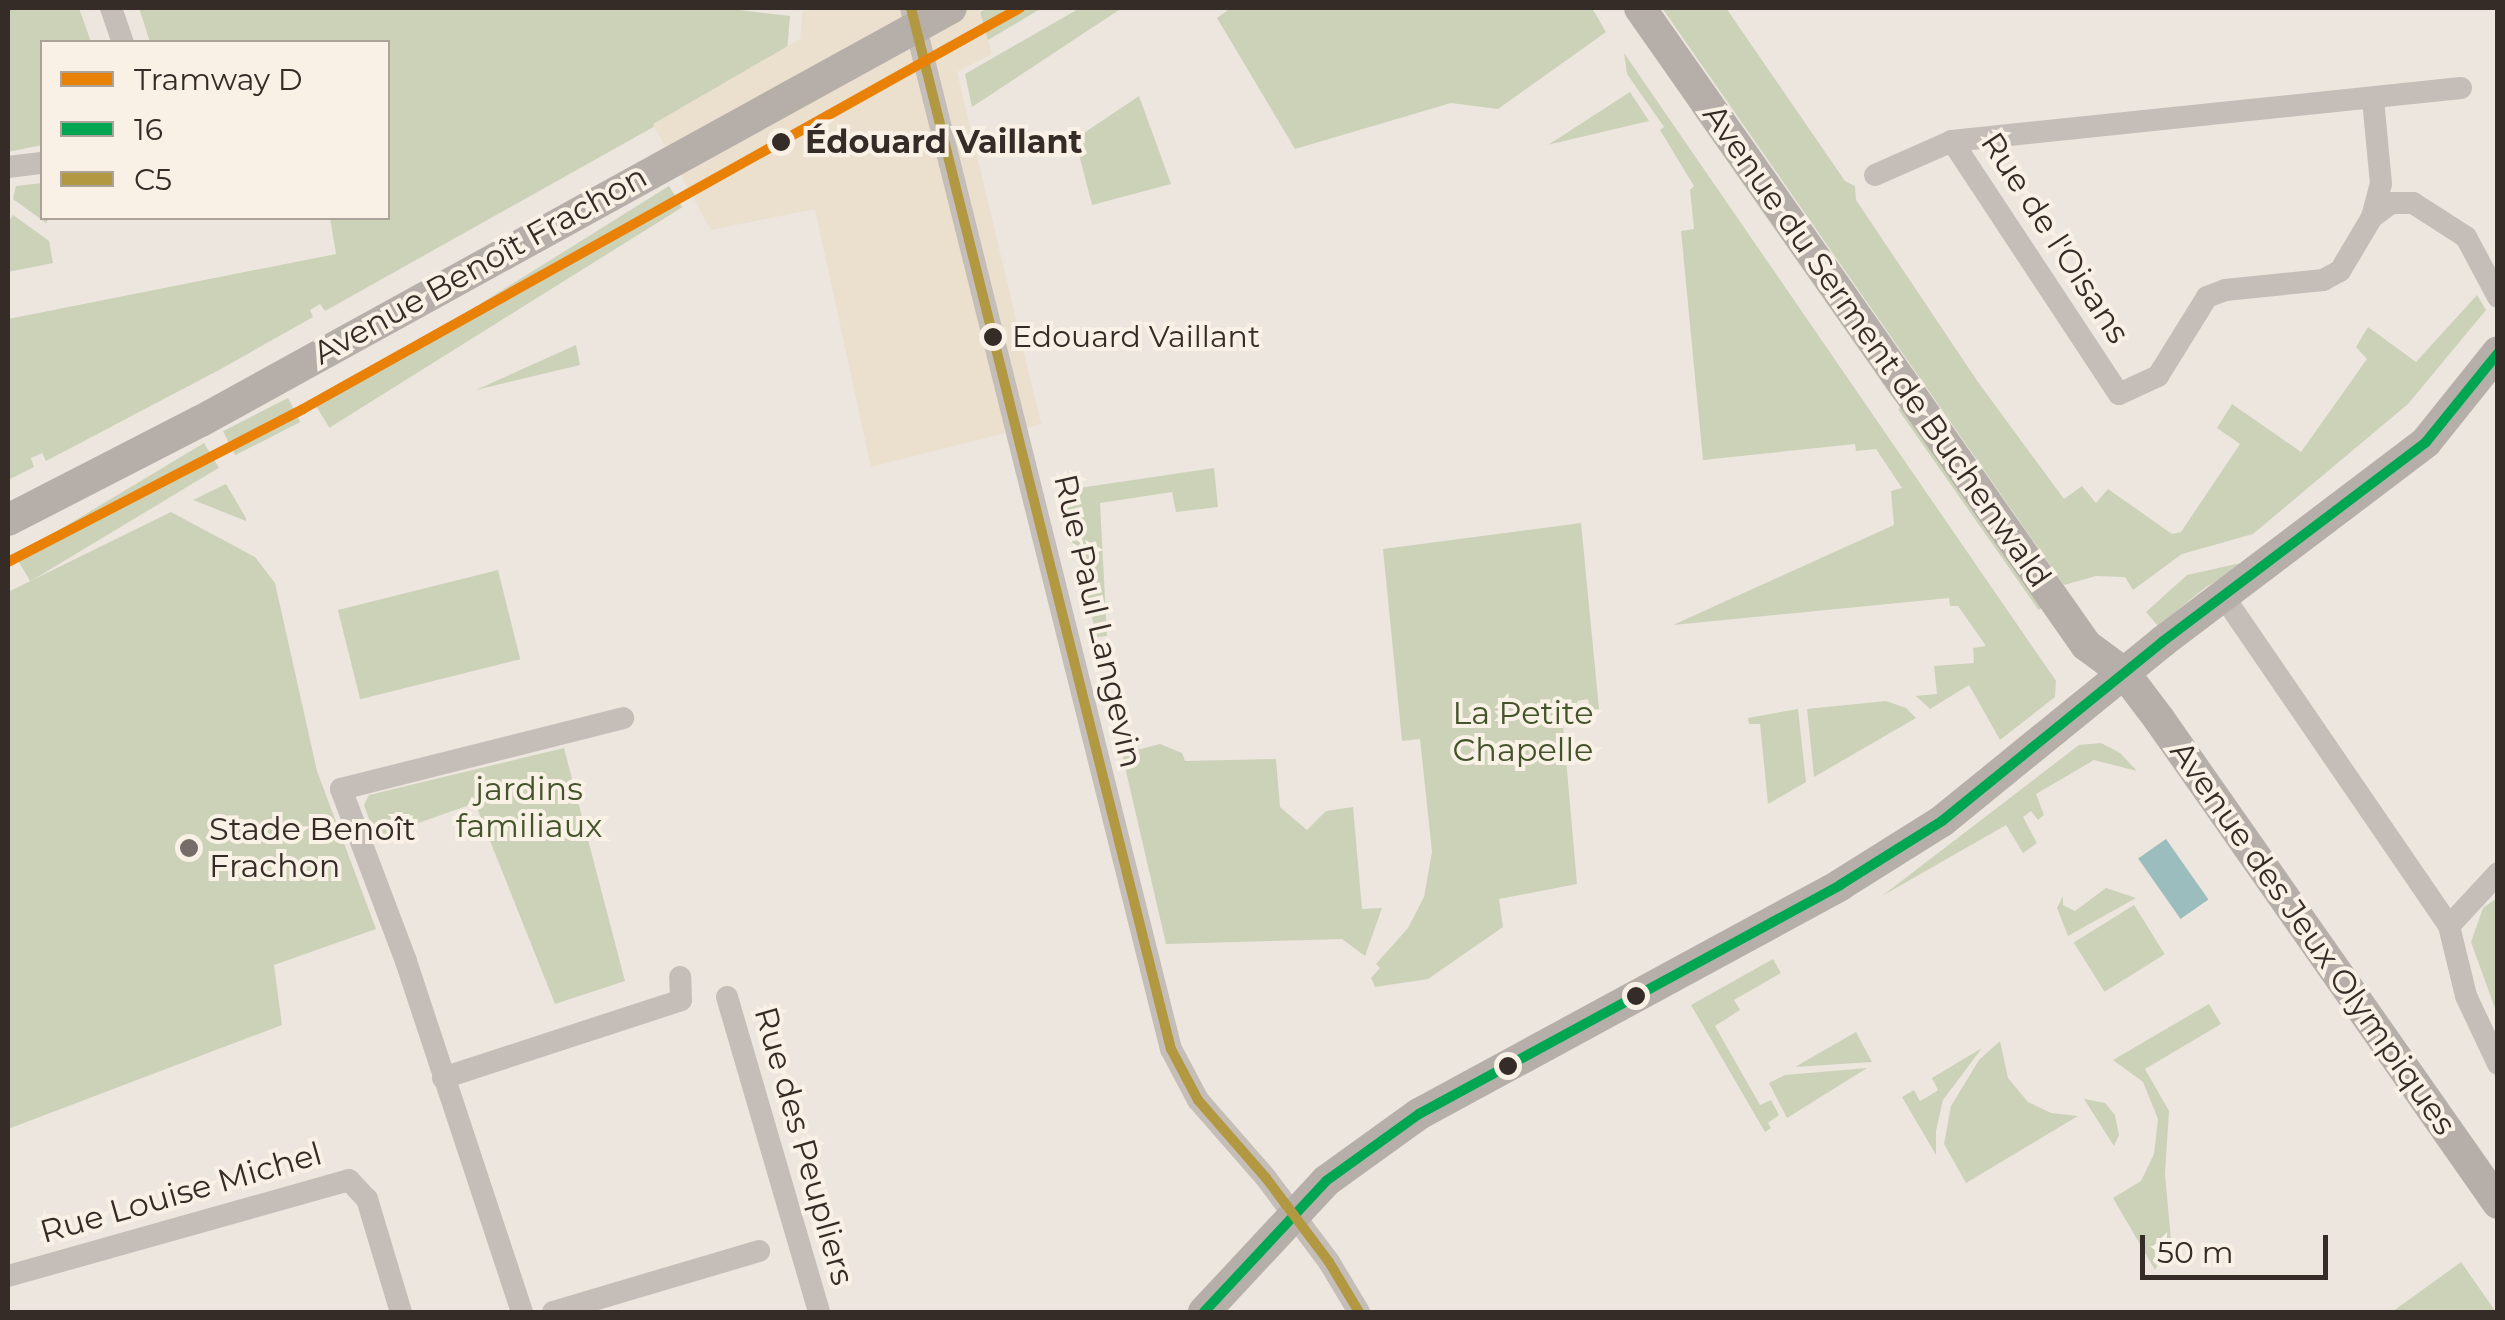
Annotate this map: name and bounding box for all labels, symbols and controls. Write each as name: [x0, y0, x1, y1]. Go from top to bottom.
legend: [40, 40, 390, 220]
text: Tramway D: [134, 61, 303, 98]
street label: Avenue du Serment de Buchenwald: [1695, 97, 2059, 595]
text: 16: [134, 111, 163, 148]
place label: Édouard Vaillant: [805, 123, 1082, 161]
street label: Rue de l'Oisans: [1973, 125, 2137, 351]
marker: Édouard Vaillant: [766, 127, 796, 157]
street label: Avenue Benoît Frachon: [307, 157, 653, 373]
text: C5: [134, 161, 172, 198]
place label: Edouard Vaillant: [1012, 319, 1260, 355]
marker: Edouard Vaillant: [983, 327, 1003, 347]
street label: Rue Paul Langevin: [1046, 470, 1150, 772]
park label: La Petite Chapelle: [1452, 695, 1594, 770]
street label: Avenue des Jeux Olympiques: [2162, 734, 2464, 1142]
park label: jardins familiaux: [456, 771, 602, 846]
place label: Stade Benoît Frachon: [209, 811, 416, 886]
marker: Stade Benoît Frachon: [178, 837, 200, 859]
unlabelled marker: [1626, 986, 1646, 1006]
street label: Rue des Peupliers: [746, 1003, 862, 1289]
unlabelled marker: [1498, 1056, 1518, 1076]
street label: Rue Louise Michel: [36, 1134, 326, 1252]
scale bar: [2145, 1215, 2332, 1277]
text: 50 m: [2157, 1234, 2234, 1271]

